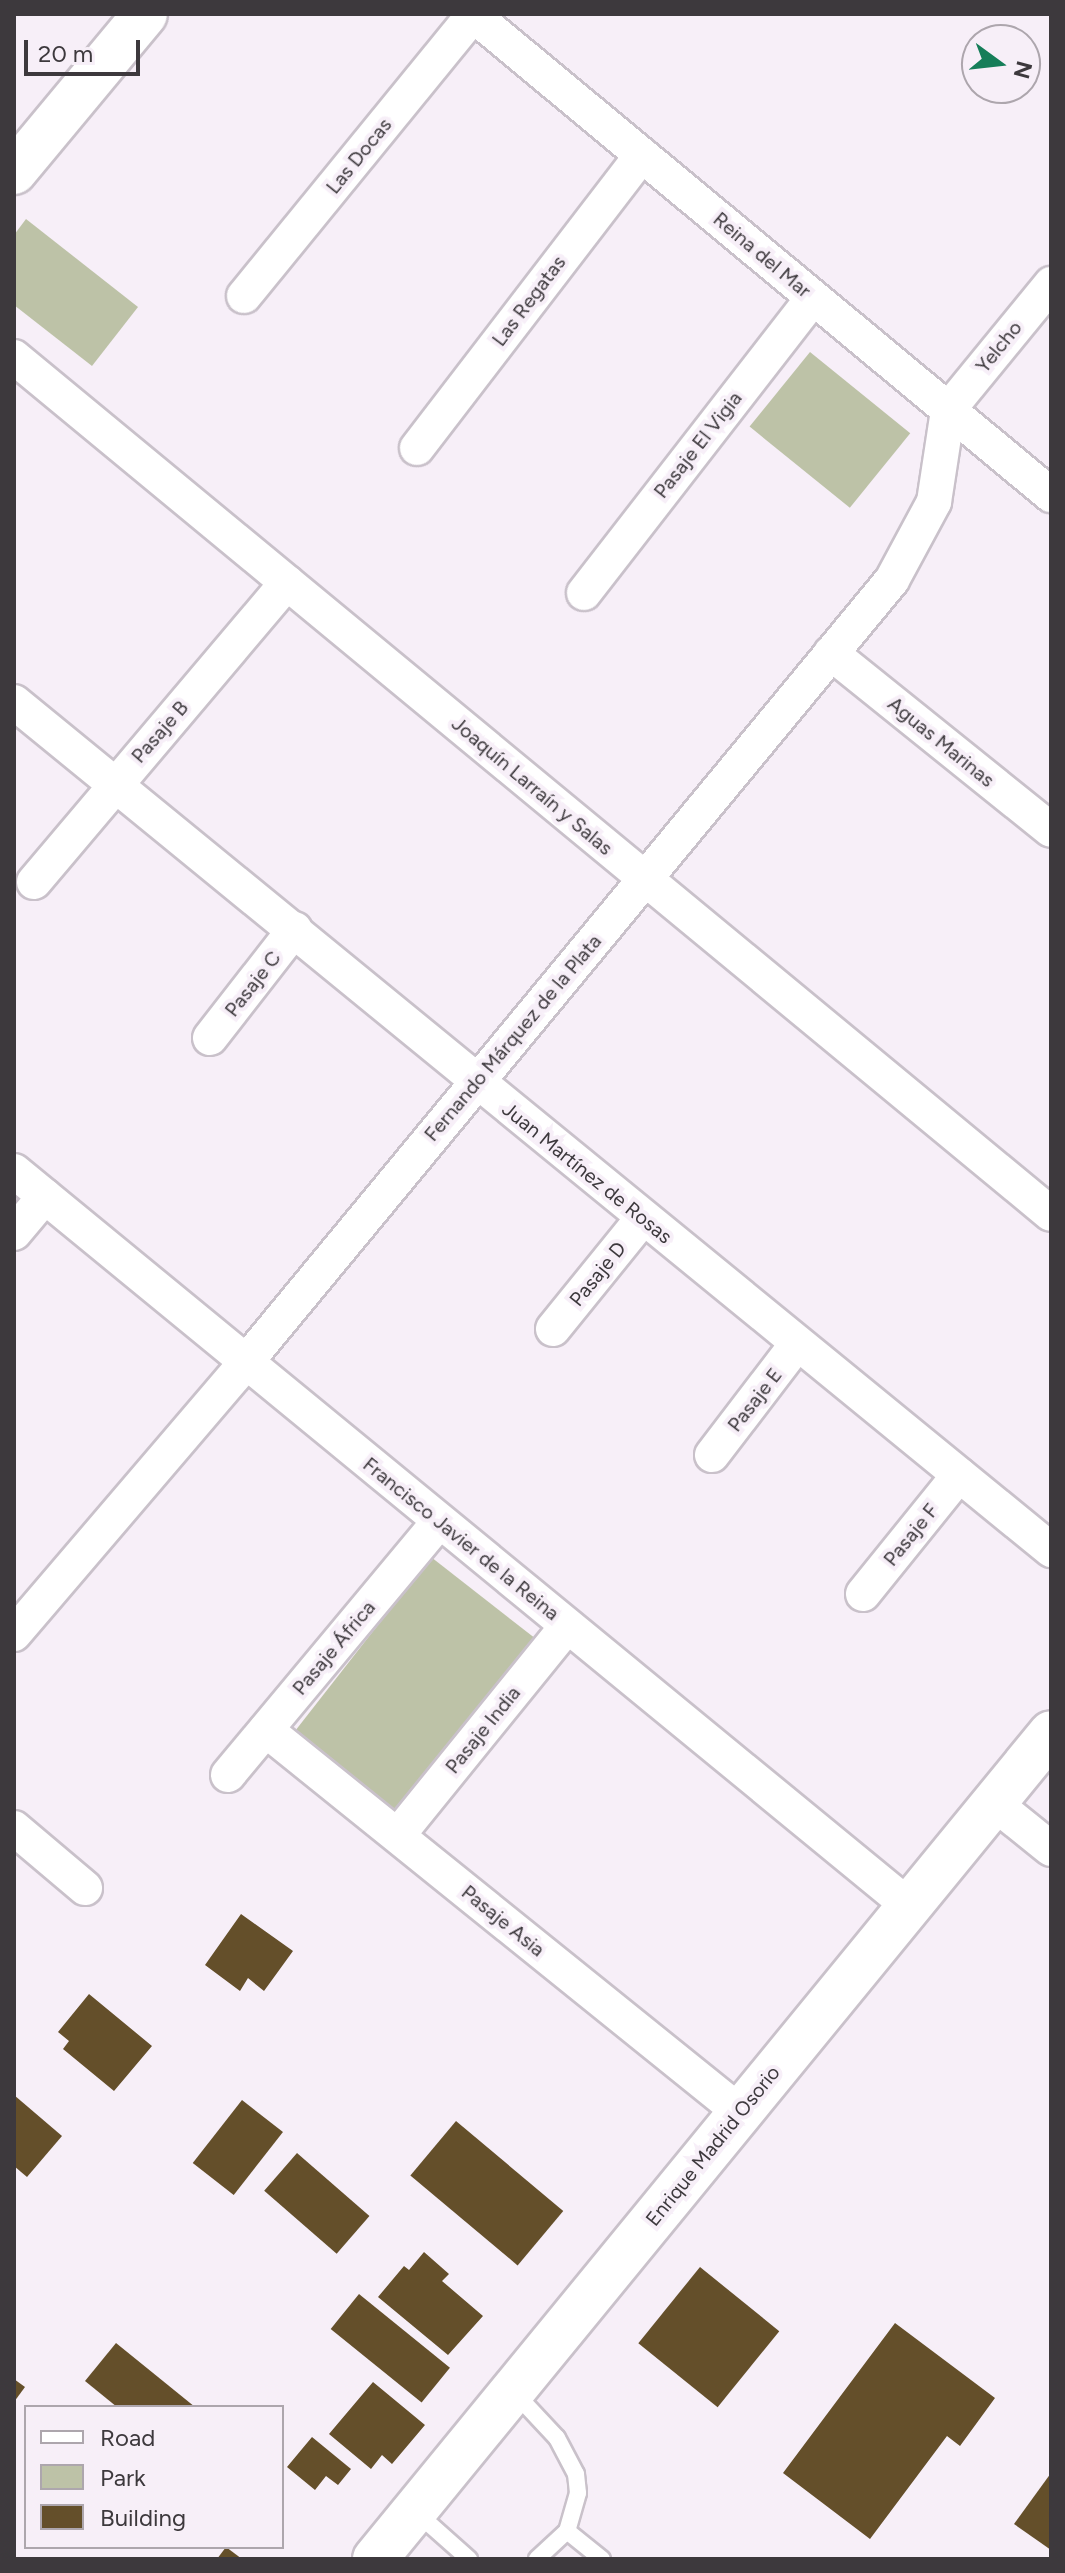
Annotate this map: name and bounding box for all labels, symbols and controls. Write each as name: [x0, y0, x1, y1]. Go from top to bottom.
scale bar: [28, 24, 144, 74]
north arrow: [961, 24, 1041, 104]
text: 20 m: [38, 39, 93, 68]
text: N: [1007, 58, 1038, 82]
street label: Las Docas: [321, 113, 397, 199]
street label: Reina del Mar: [708, 207, 816, 303]
street label: Las Regatas: [487, 251, 571, 351]
street label: Yelcho: [971, 316, 1027, 378]
street label: Pasaje El Vigia: [649, 387, 747, 503]
street label: Aguas Marinas: [883, 692, 999, 792]
street label: Pasaje B: [126, 696, 194, 768]
street label: Joaquín Larraín y Salas: [447, 712, 617, 860]
street label: Fernando Márquez de la Plata: [419, 930, 607, 1146]
street label: Pasaje C: [220, 946, 286, 1022]
street label: Juan Martínez de Rosas: [497, 1097, 677, 1249]
street label: Pasaje D: [565, 1237, 631, 1311]
street label: Pasaje E: [723, 1363, 787, 1437]
street label: Francisco Javier de la Reina: [358, 1452, 564, 1626]
street label: Pasaje F: [879, 1499, 943, 1571]
street label: Pasaje África: [288, 1596, 380, 1700]
street label: Pasaje India: [440, 1681, 526, 1779]
street label: Pasaje Asia: [457, 1880, 549, 1962]
street label: Enrique Madrid Osorio: [641, 2061, 785, 2231]
legend: [24, 2405, 284, 2549]
text: Road: [100, 2423, 155, 2452]
text: Park: [100, 2463, 146, 2492]
text: Building: [100, 2503, 186, 2532]

